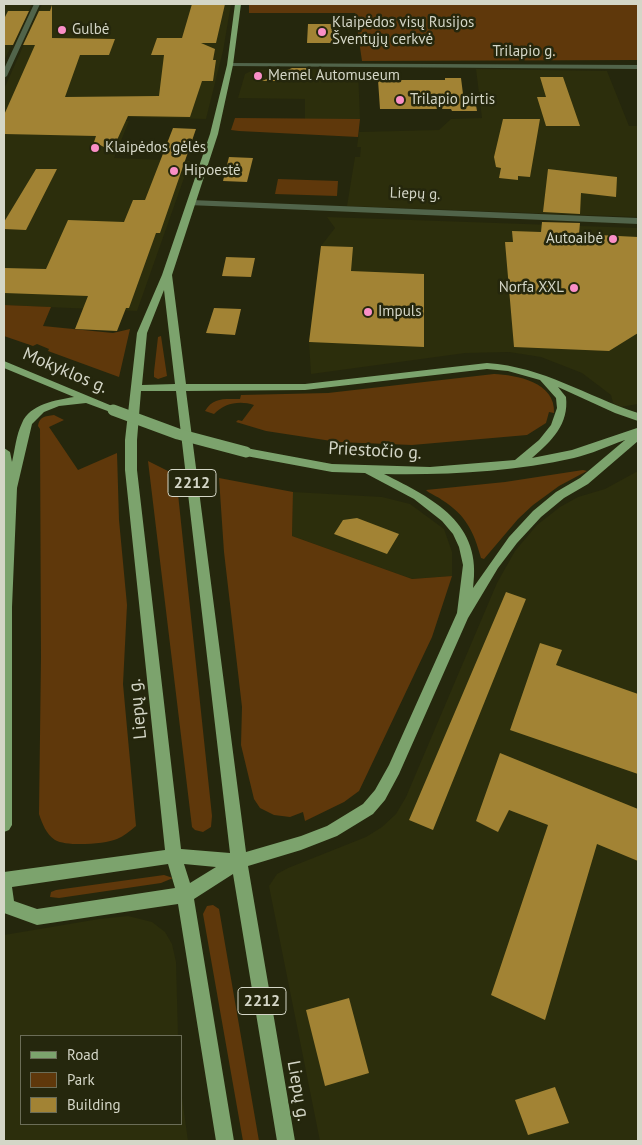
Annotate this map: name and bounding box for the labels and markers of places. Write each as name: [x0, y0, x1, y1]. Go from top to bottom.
place label: Klaipėdos visų Rusijos Šventųjų cerkvė: [332, 14, 474, 49]
place label: Gulbė: [72, 21, 109, 39]
marker: Gulbė: [56, 24, 68, 36]
marker: Klaipėdos visų Rusijos Šventųjų cerkvė: [316, 26, 328, 38]
place label: Memel Automuseum: [268, 67, 400, 85]
marker: Memel Automuseum: [252, 70, 264, 82]
place label: Trilapio pirtis: [410, 91, 495, 109]
marker: Trilapio pirtis: [394, 94, 406, 106]
place label: Klaipėdos gėlės: [105, 139, 206, 157]
marker: Klaipėdos gėlės: [89, 142, 101, 154]
place label: Hipoestė: [184, 162, 241, 180]
marker: Hipoestė: [168, 165, 180, 177]
place label: Autoaibė: [546, 230, 603, 248]
marker: Autoaibė: [607, 233, 619, 245]
place label: Norfa XXL: [499, 279, 564, 297]
marker: Norfa XXL: [568, 282, 580, 294]
place label: Impuls: [378, 303, 421, 321]
marker: Impuls: [362, 306, 374, 318]

